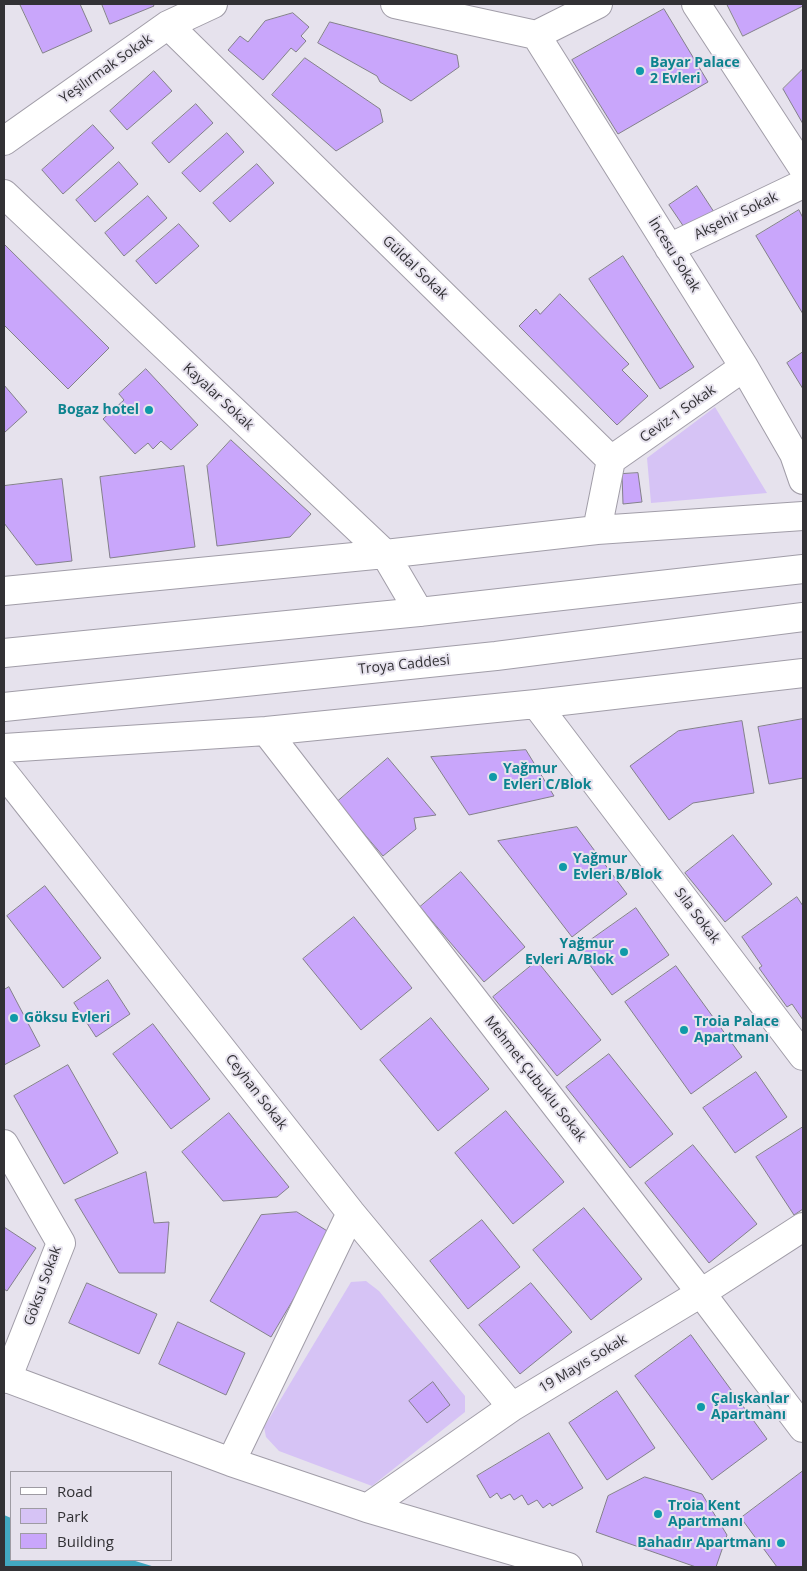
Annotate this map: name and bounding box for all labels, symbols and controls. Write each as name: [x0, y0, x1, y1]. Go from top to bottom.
street label: Yeşilırmak Sokak: [57, 31, 155, 107]
place label: Bayar Palace 2 Evleri: [650, 55, 740, 88]
marker: Bayar Palace 2 Evleri: [634, 65, 646, 77]
street label: Akşehir Sokak: [692, 189, 780, 243]
street label: İncesu Sokak: [644, 215, 704, 295]
street label: Güldal Sokak: [379, 233, 451, 303]
street label: Kayalar Sokak: [179, 360, 257, 434]
street label: Ceviz-1 Sokak: [637, 382, 719, 446]
place label: Bogaz hotel: [58, 402, 139, 418]
marker: Bogaz hotel: [143, 404, 155, 416]
street label: Troya Caddesi: [357, 652, 451, 678]
place label: Yağmur Evleri C/Blok: [503, 761, 591, 794]
marker: Yağmur Evleri C/Blok: [487, 771, 499, 783]
place label: Yağmur Evleri B/Blok: [573, 851, 662, 884]
marker: Yağmur Evleri B/Blok: [557, 861, 569, 873]
street label: Sıla Sokak: [671, 885, 723, 947]
place label: Yağmur Evleri A/Blok: [525, 936, 614, 969]
marker: Yağmur Evleri A/Blok: [618, 946, 630, 958]
place label: Göksu Evleri: [24, 1010, 110, 1026]
marker: Göksu Evleri: [8, 1012, 20, 1024]
street label: Mehmet Çubuklu Sokak: [481, 1013, 589, 1145]
place label: Troia Palace Apartmanı: [694, 1014, 779, 1046]
marker: Troia Palace Apartmanı: [678, 1024, 690, 1036]
street label: Ceyhan Sokak: [221, 1051, 291, 1133]
street label: Göksu Sokak: [21, 1244, 65, 1328]
street label: 19 Mayıs Sokak: [536, 1331, 630, 1397]
place label: Çalışkanlar Apartmanı: [711, 1391, 789, 1424]
marker: Çalışkanlar Apartmanı: [695, 1401, 707, 1413]
legend: [10, 1471, 172, 1561]
text: Road: [57, 1481, 93, 1501]
place label: Troia Kent Apartmanı: [668, 1498, 743, 1530]
text: Park: [57, 1506, 88, 1526]
marker: Troia Kent Apartmanı: [652, 1508, 664, 1520]
text: Building: [57, 1531, 114, 1551]
place label: Bahadır Apartmanı: [637, 1535, 771, 1551]
marker: Bahadır Apartmanı: [775, 1537, 787, 1549]

